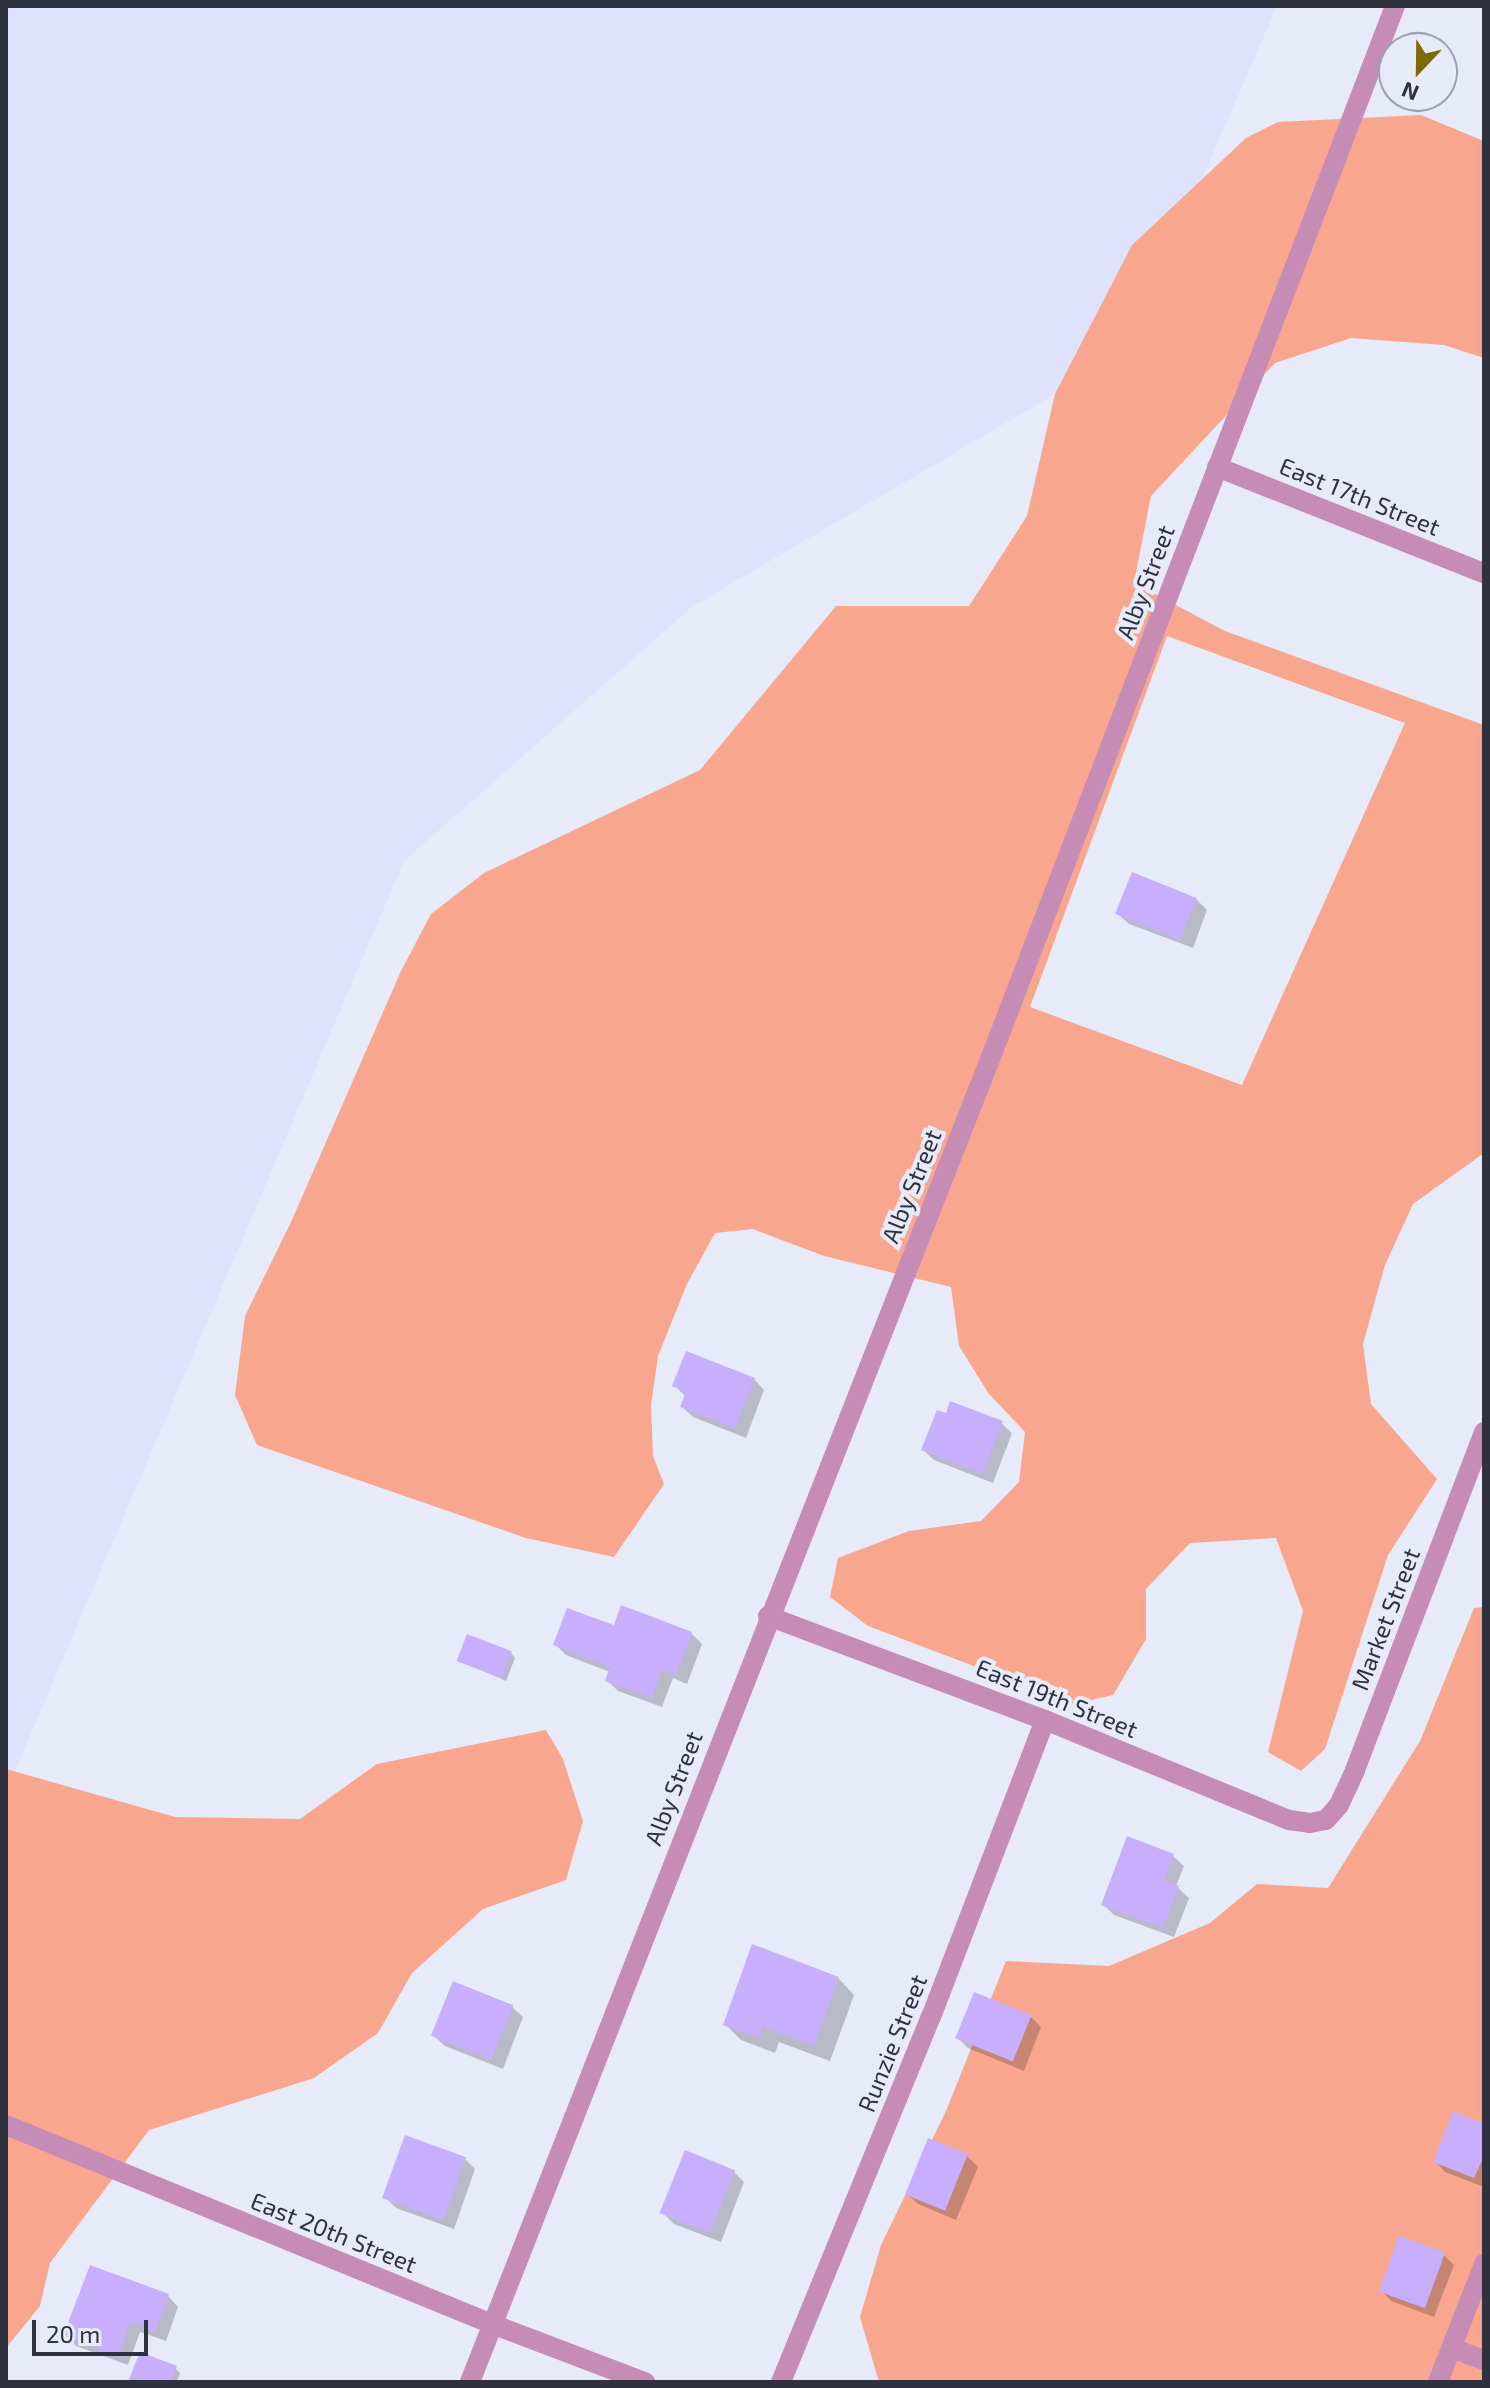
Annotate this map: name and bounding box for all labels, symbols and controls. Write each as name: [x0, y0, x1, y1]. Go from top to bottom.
north arrow: [1378, 32, 1458, 112]
text: N: [1398, 77, 1422, 107]
street label: East 17th Street: [1276, 451, 1444, 541]
street label: Alby Street: [1110, 521, 1180, 643]
street label: Alby Street: [875, 1125, 947, 1247]
street label: Market Street: [1345, 1544, 1425, 1694]
street label: East 19th Street: [972, 1652, 1142, 1744]
street label: Alby Street: [638, 1727, 708, 1849]
street label: Runzie Street: [851, 1970, 933, 2116]
street label: East 20th Street: [247, 2186, 421, 2278]
scale bar: [36, 2304, 152, 2354]
text: 20 m: [46, 2319, 100, 2348]

